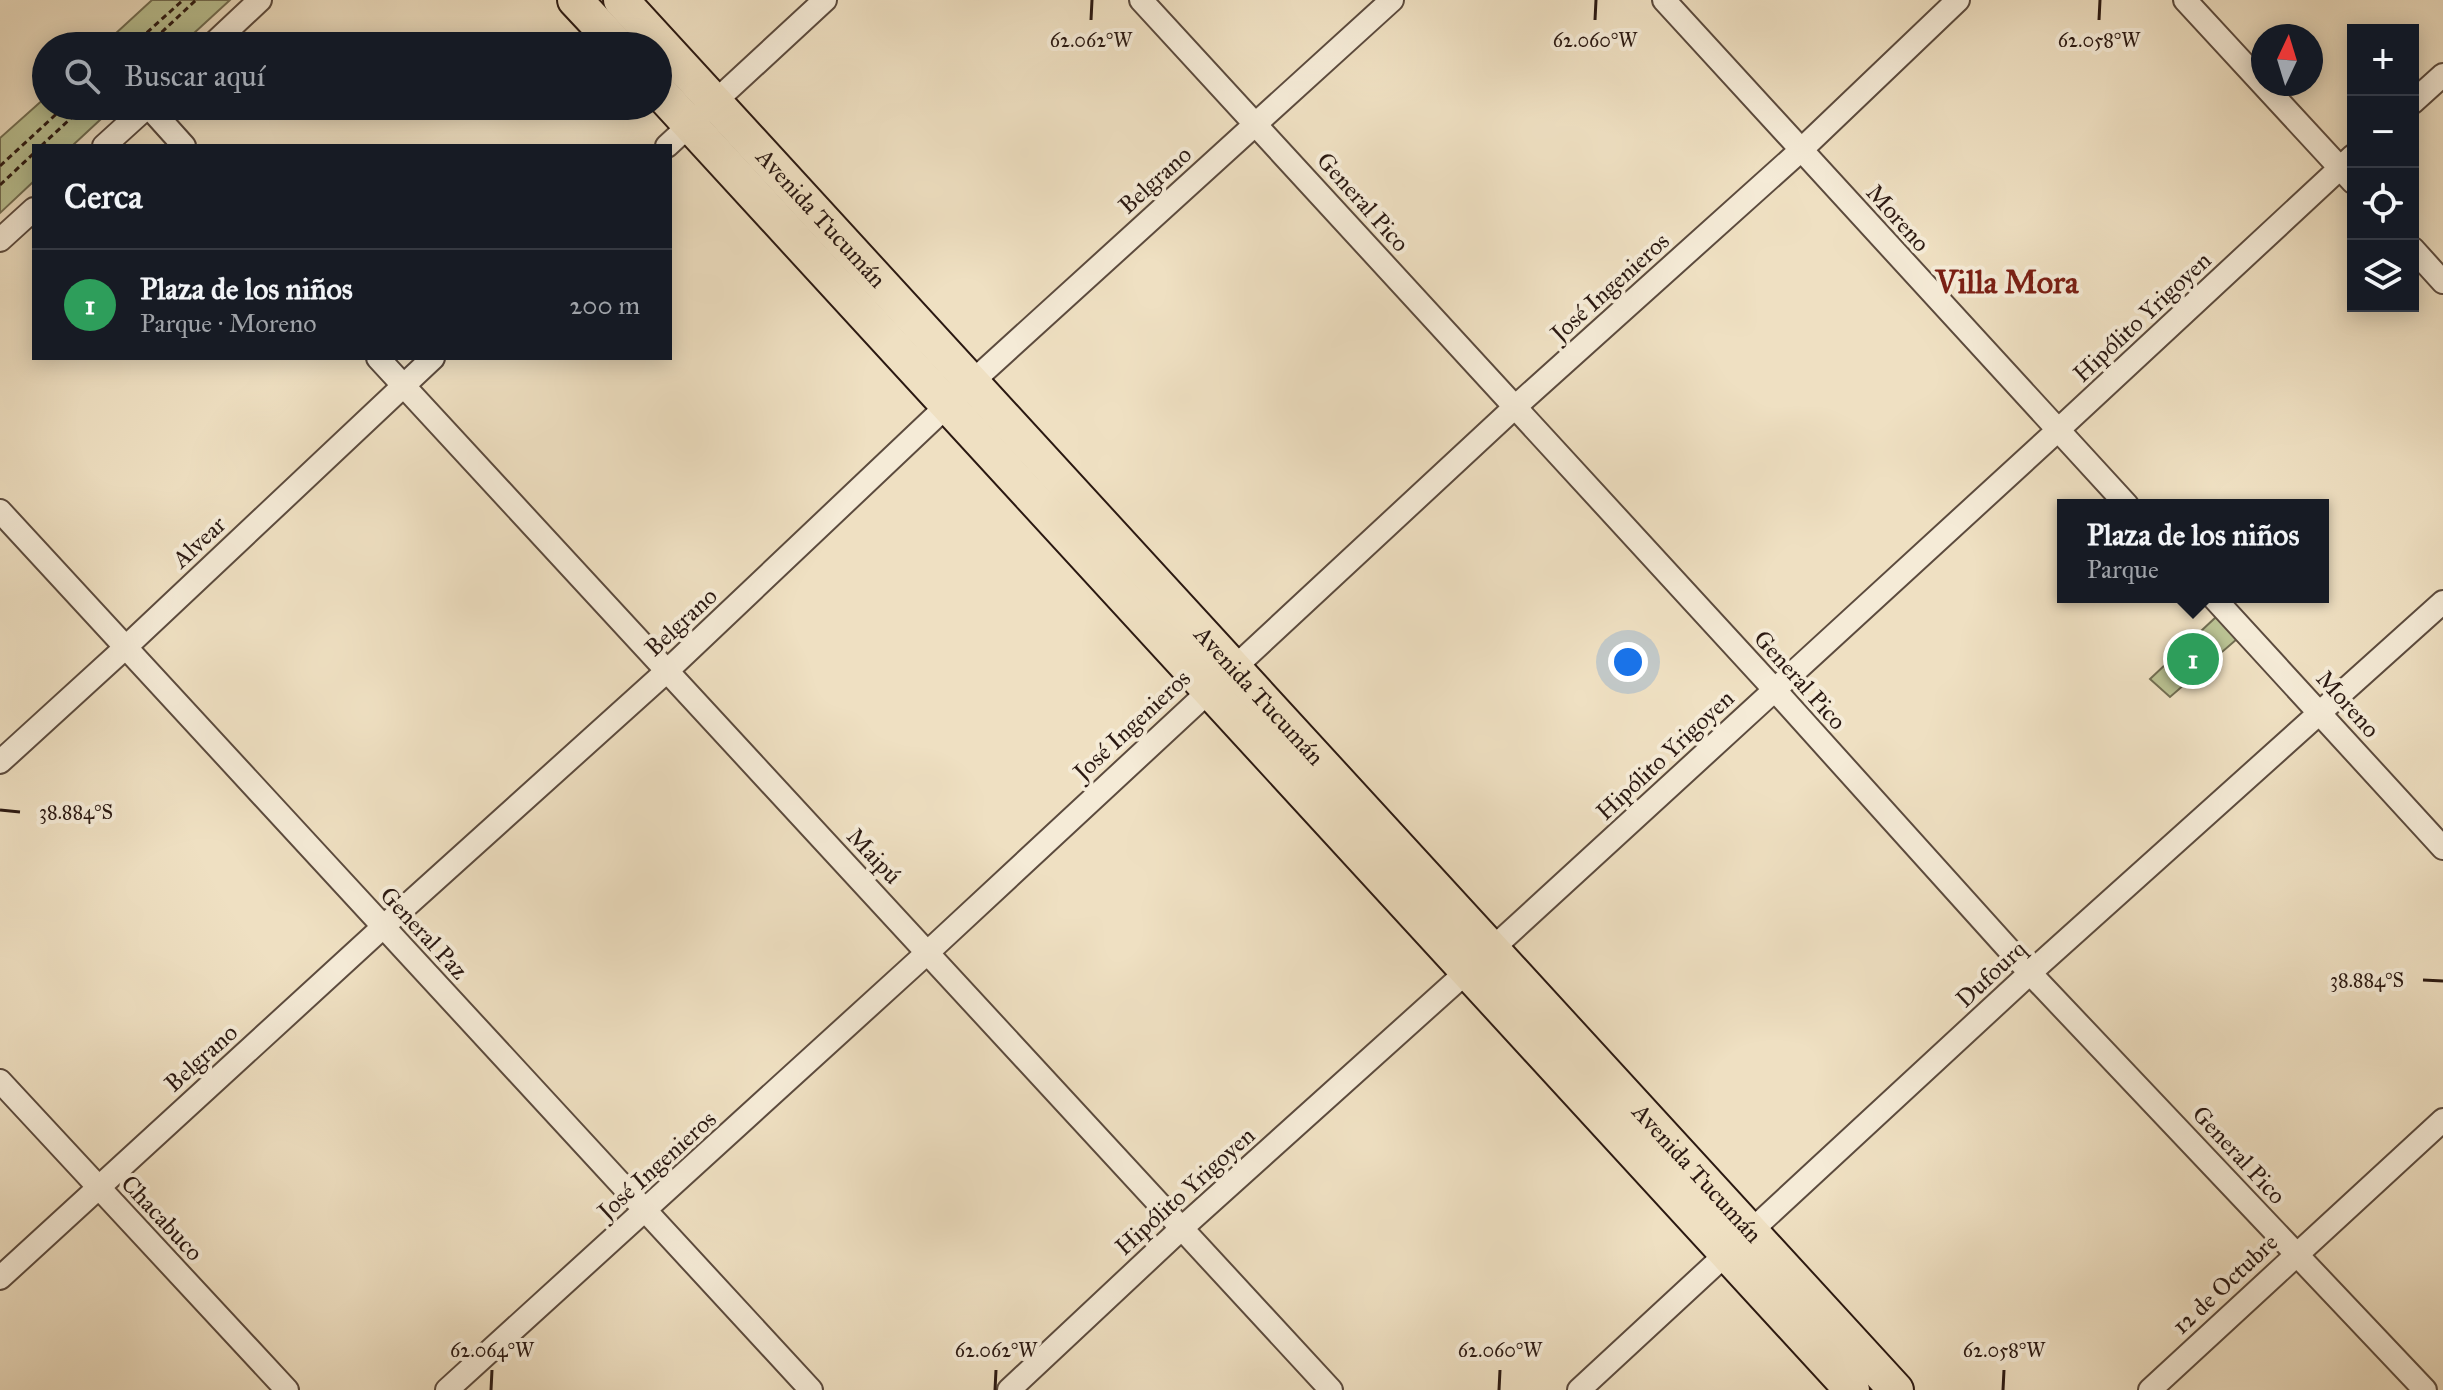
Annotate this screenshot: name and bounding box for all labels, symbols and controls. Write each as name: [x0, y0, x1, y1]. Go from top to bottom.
north arrow: [2251, 24, 2323, 96]
map controls: [2347, 24, 2419, 312]
button: +: [2347, 24, 2419, 96]
text: 62.062°W: [1050, 28, 1133, 52]
text: 62.060°W: [1553, 28, 1638, 52]
text: 62.058°W: [2058, 28, 2141, 52]
search box: [32, 32, 672, 120]
icon: search: [60, 54, 104, 98]
text: Buscar aquí: [124, 58, 265, 94]
button: −: [2347, 96, 2419, 168]
street label: Belgrano: [1112, 139, 1198, 221]
street label: Avenida Tucumán: [749, 142, 892, 294]
street label: General Pico: [1310, 146, 1416, 258]
button: locate: [2347, 168, 2419, 240]
text: Cerca: [64, 176, 143, 217]
street label: Moreno: [1860, 178, 1936, 258]
street label: José Ingenieros: [1542, 226, 1675, 350]
button: layers: [2347, 240, 2419, 312]
street label: Hipólito Yrigoyen: [2067, 245, 2217, 389]
district label: Villa Mora: [1934, 263, 2080, 302]
text: Plaza de los niños: [140, 271, 353, 307]
text: 1: [85, 289, 95, 321]
text: 200 m: [569, 289, 640, 321]
text: Parque · Moreno: [140, 307, 317, 339]
popup: [2057, 499, 2329, 603]
street label: Alvear: [165, 510, 232, 575]
text: Plaza de los niños: [2087, 517, 2299, 553]
text: Parque: [2087, 553, 2159, 585]
street label: Belgrano: [639, 581, 723, 663]
street label: Avenida Tucumán: [1187, 619, 1330, 772]
street label: General Pico: [1747, 624, 1853, 736]
pin: 1: [2167, 629, 2219, 689]
your location: [1608, 642, 1648, 682]
street label: José Ingenieros: [1065, 663, 1197, 789]
street label: Moreno: [2310, 664, 2386, 744]
street label: Hipólito Yrigoyen: [1590, 683, 1740, 827]
text: 38.884°S: [39, 800, 113, 824]
street label: Maipú: [840, 822, 908, 891]
street label: General Paz: [374, 880, 474, 986]
street label: Dufourq: [1950, 934, 2033, 1014]
text: 38.884°S: [2330, 968, 2404, 992]
street label: Belgrano: [158, 1017, 244, 1099]
street label: Avenida Tucumán: [1625, 1097, 1768, 1249]
street label: General Pico: [2186, 1099, 2292, 1211]
street label: José Ingenieros: [589, 1104, 722, 1228]
street label: Hipólito Yrigoyen: [1109, 1120, 1261, 1262]
street label: Chacabuco: [115, 1169, 209, 1267]
street label: 12 de Octubre: [2166, 1227, 2284, 1341]
text: 62.064°W: [450, 1338, 535, 1362]
text: 62.062°W: [955, 1338, 1038, 1362]
text: 62.060°W: [1458, 1338, 1543, 1362]
text: 62.058°W: [1963, 1338, 2046, 1362]

